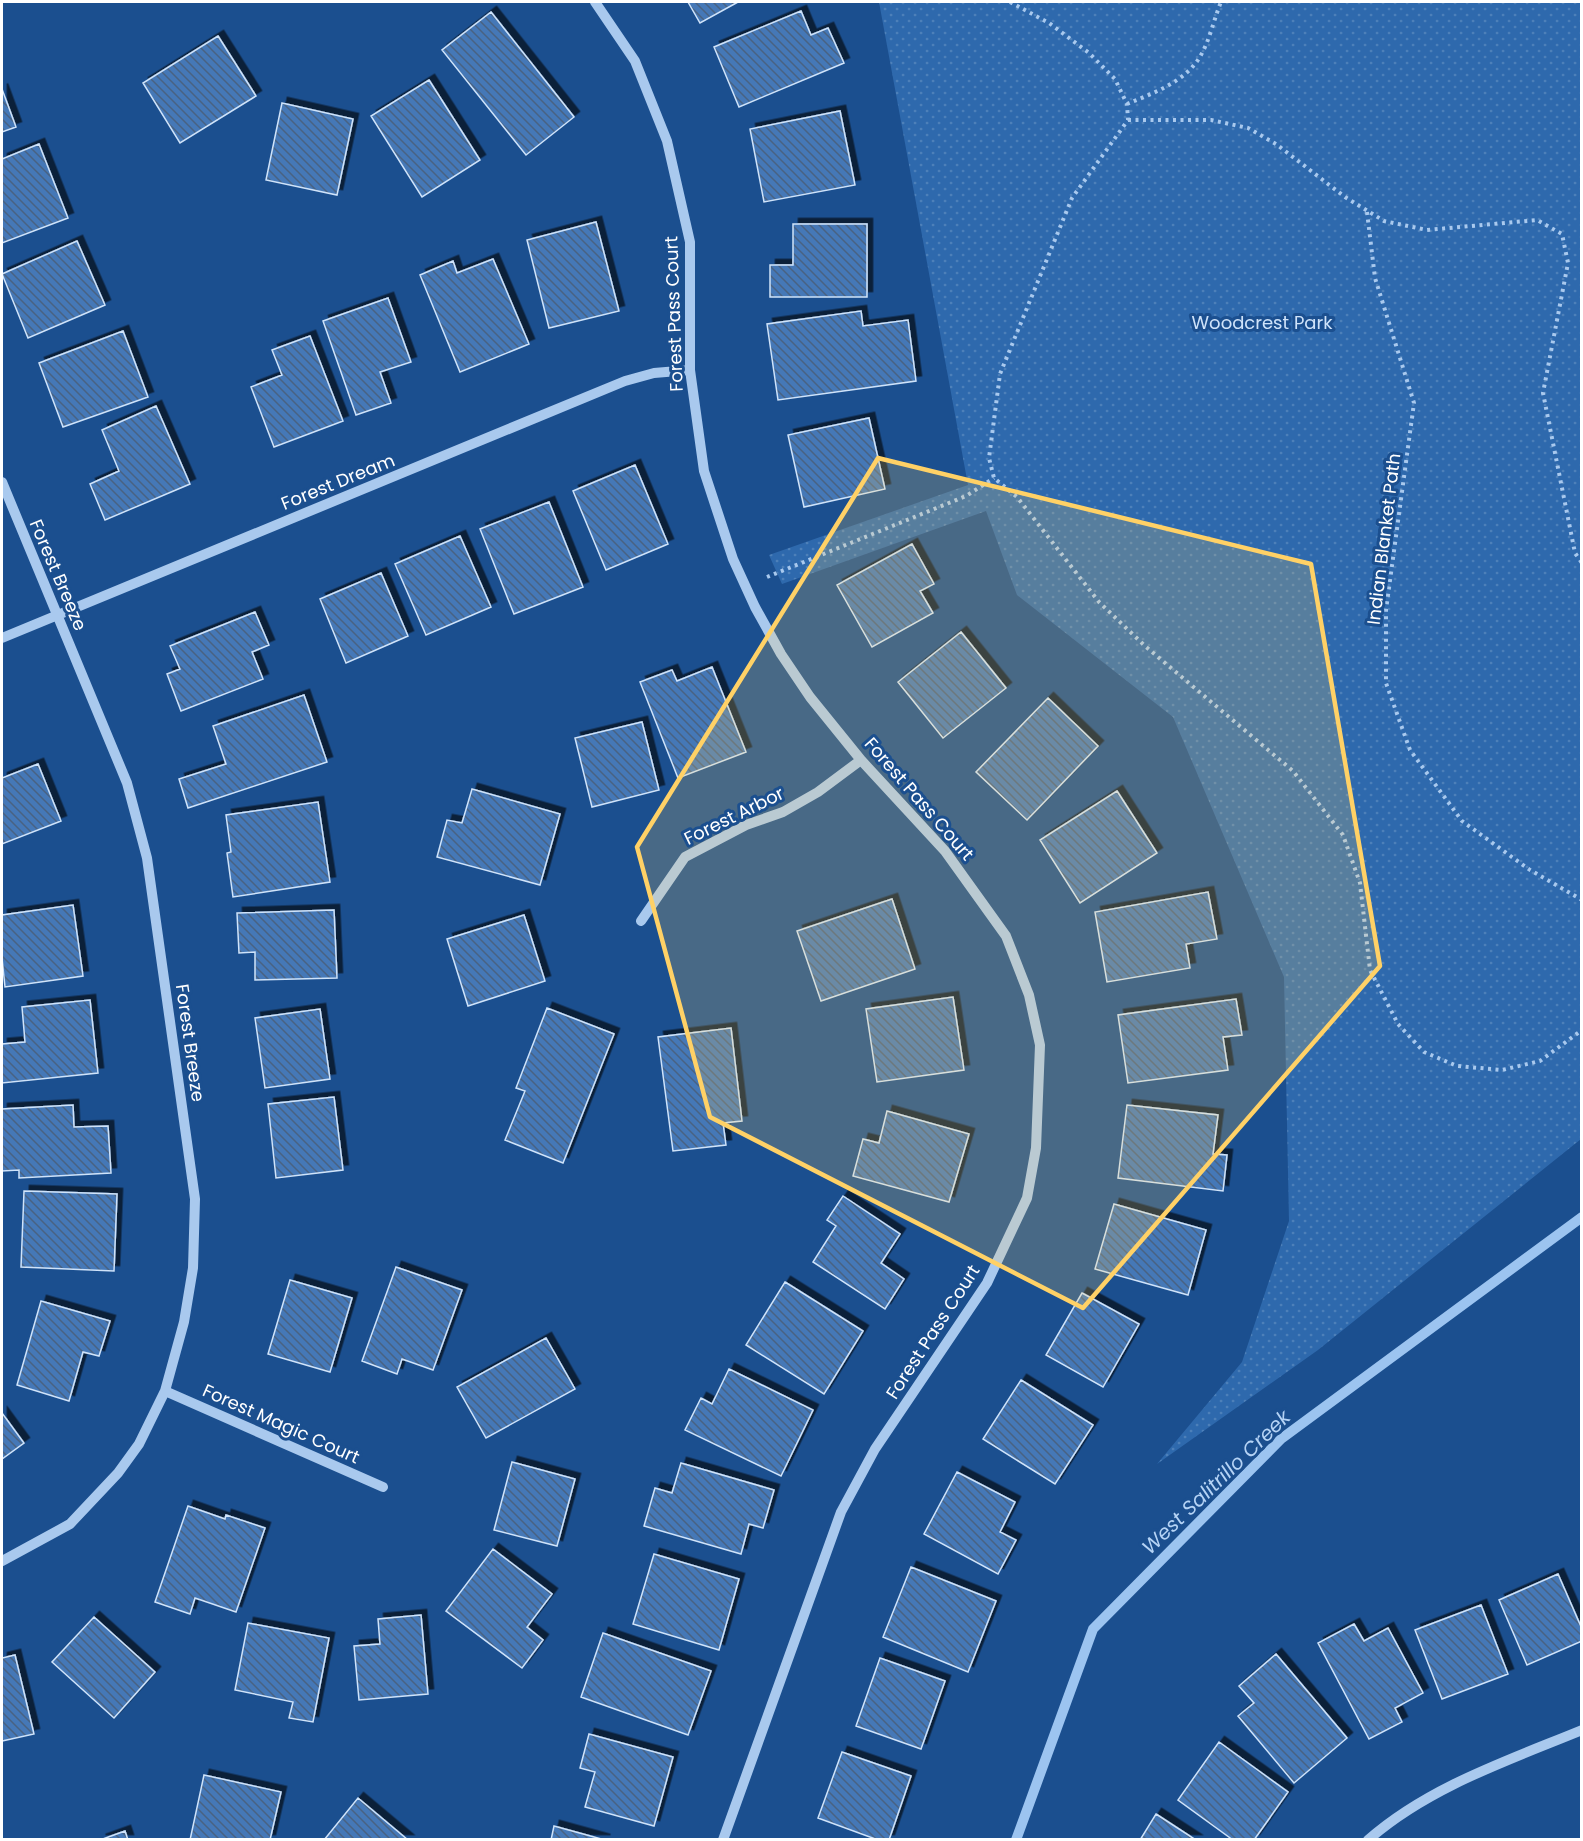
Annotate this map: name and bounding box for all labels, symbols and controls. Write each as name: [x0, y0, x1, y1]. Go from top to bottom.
street label: Forest Pass Court: [658, 236, 689, 392]
park label: Woodcrest Park: [1192, 310, 1333, 335]
street label: Forest Dream: [277, 447, 398, 516]
street label: Indian Blanket Path: [1361, 452, 1406, 626]
street label: Forest Breeze: [24, 515, 93, 634]
street label: Forest Pass Court: [859, 732, 980, 866]
street label: Forest Arbor: [680, 780, 788, 851]
street label: Forest Breeze: [170, 982, 211, 1103]
street label: Forest Pass Court: [880, 1260, 985, 1404]
street label: Forest Magic Court: [199, 1378, 364, 1469]
water label: West Salitrillo Creek: [1135, 1402, 1298, 1560]

